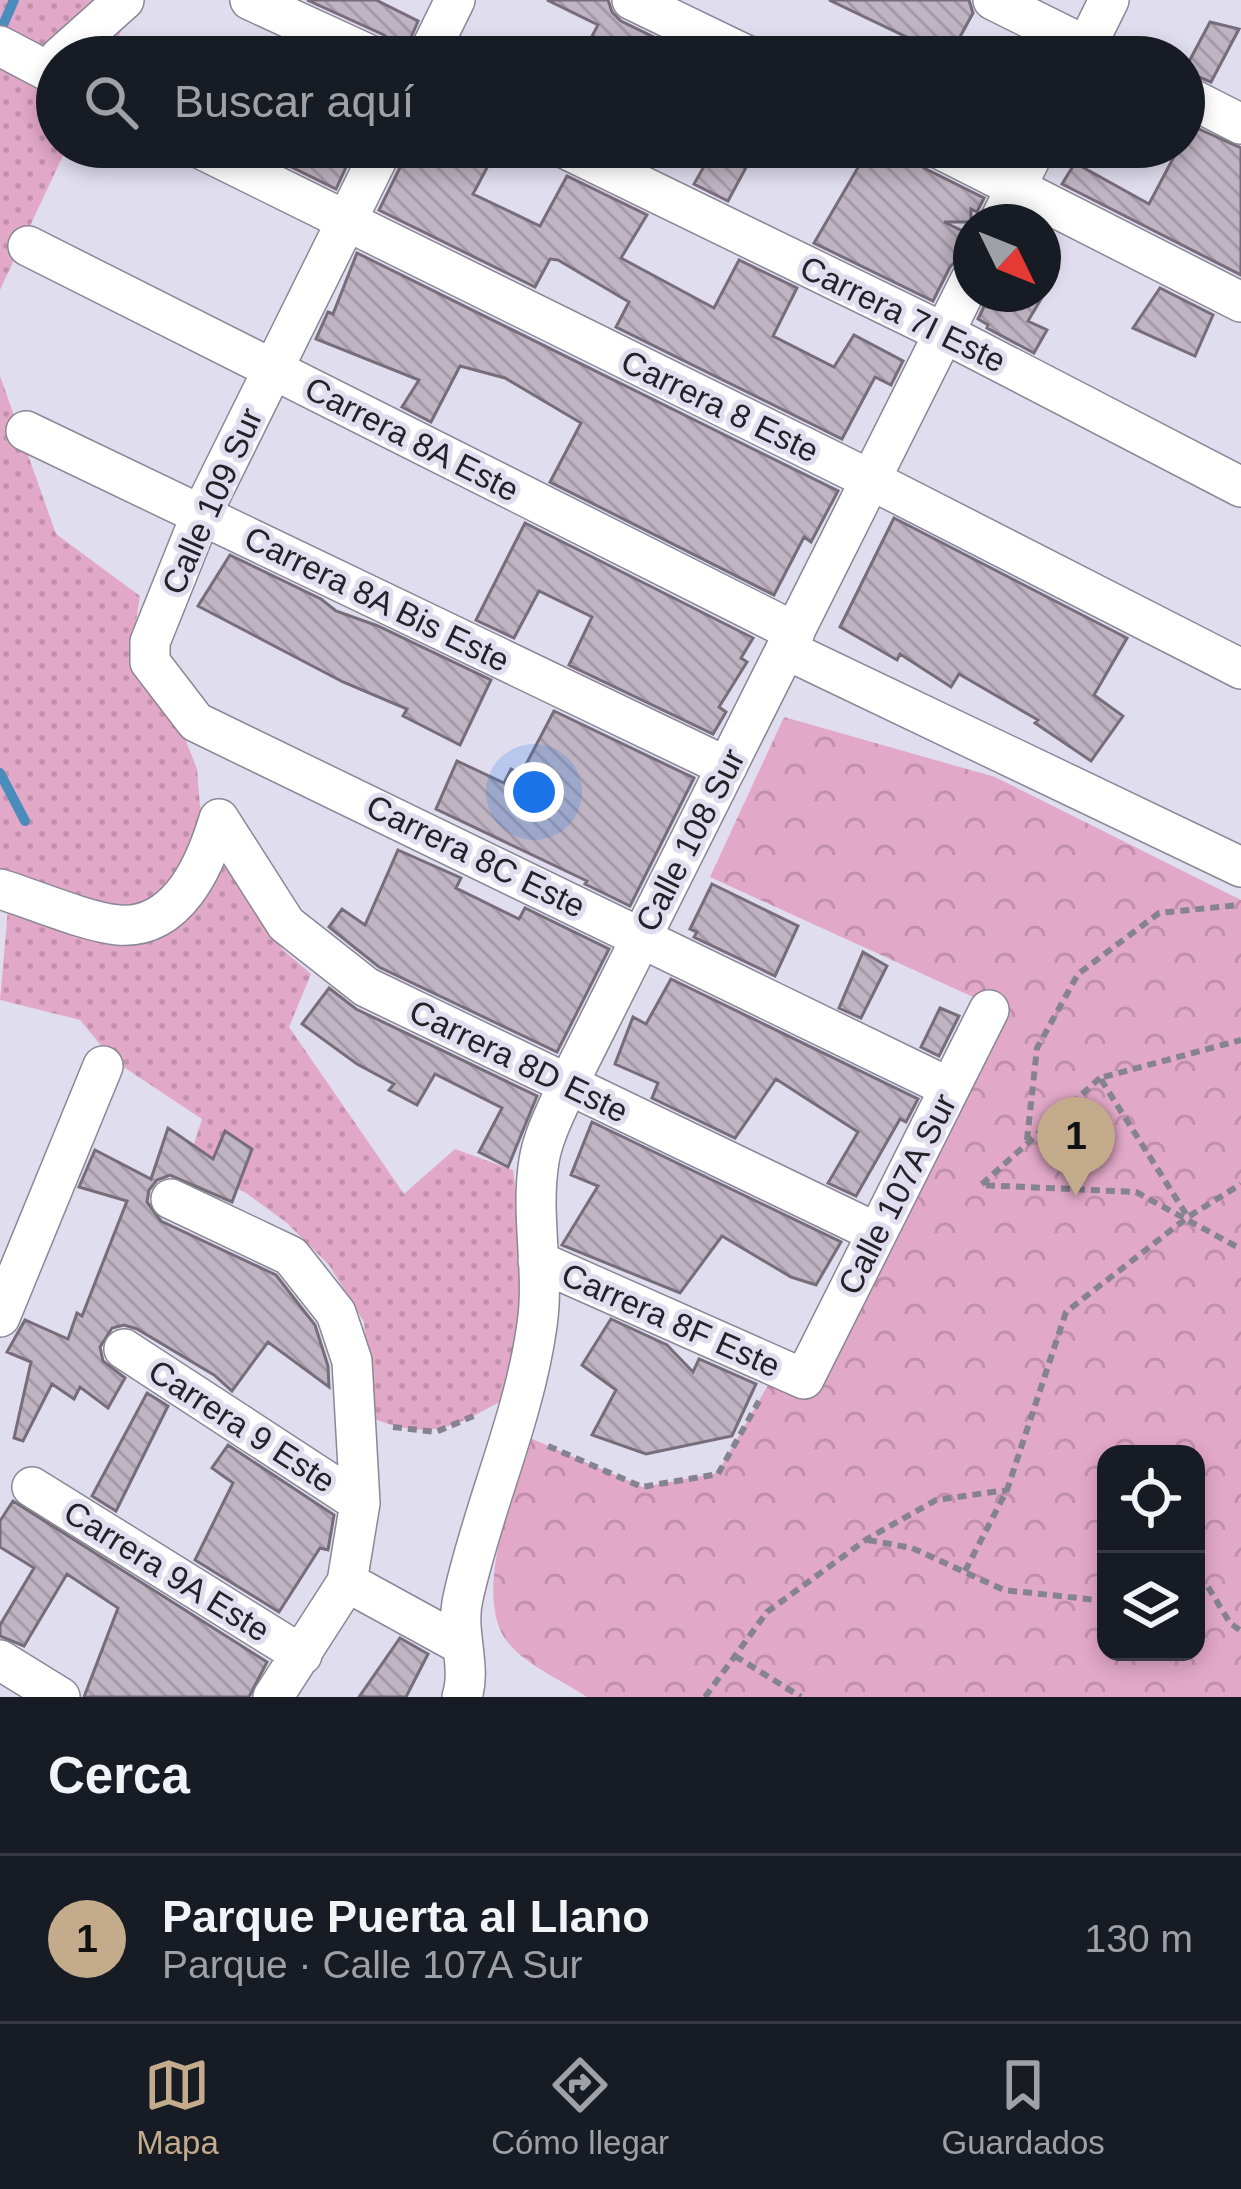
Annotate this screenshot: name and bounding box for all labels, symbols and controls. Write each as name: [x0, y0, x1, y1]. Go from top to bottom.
search box: [36, 36, 1205, 168]
icon: search: [78, 69, 144, 135]
text: Buscar aquí: [174, 76, 414, 127]
north arrow: [953, 204, 1061, 312]
street label: Carrera 7I Este: [794, 248, 1012, 380]
street label: Carrera 8 Este: [615, 342, 825, 470]
street label: Carrera 8A Este: [299, 369, 525, 509]
street label: Calle 109 Sur: [154, 402, 270, 600]
street label: Carrera 8A Bis Este: [239, 519, 515, 679]
street label: Calle 108 Sur: [628, 743, 752, 937]
your location: [504, 762, 564, 822]
street label: Carrera 8C Este: [361, 787, 591, 925]
street label: Carrera 8D Este: [404, 992, 634, 1130]
street label: Calle 107A Sur: [831, 1088, 963, 1300]
pin: 1: [1037, 1097, 1115, 1196]
street label: Carrera 8F Este: [556, 1255, 786, 1385]
street label: Carrera 9 Este: [142, 1352, 342, 1500]
map controls: [1097, 1445, 1205, 1661]
button: locate: [1097, 1445, 1205, 1553]
street label: Carrera 9A Este: [58, 1493, 276, 1649]
button: layers: [1097, 1553, 1205, 1661]
text: Cerca: [48, 1747, 190, 1804]
text: Parque Puerta al Llano: [162, 1891, 650, 1942]
text: 1: [76, 1917, 98, 1960]
text: 130 m: [1085, 1917, 1193, 1960]
text: Parque · Calle 107A Sur: [162, 1943, 583, 1986]
tab: Mapa: [136, 2052, 219, 2162]
tab: Cómo llegar: [491, 2052, 669, 2162]
tab: Guardados: [942, 2052, 1105, 2162]

